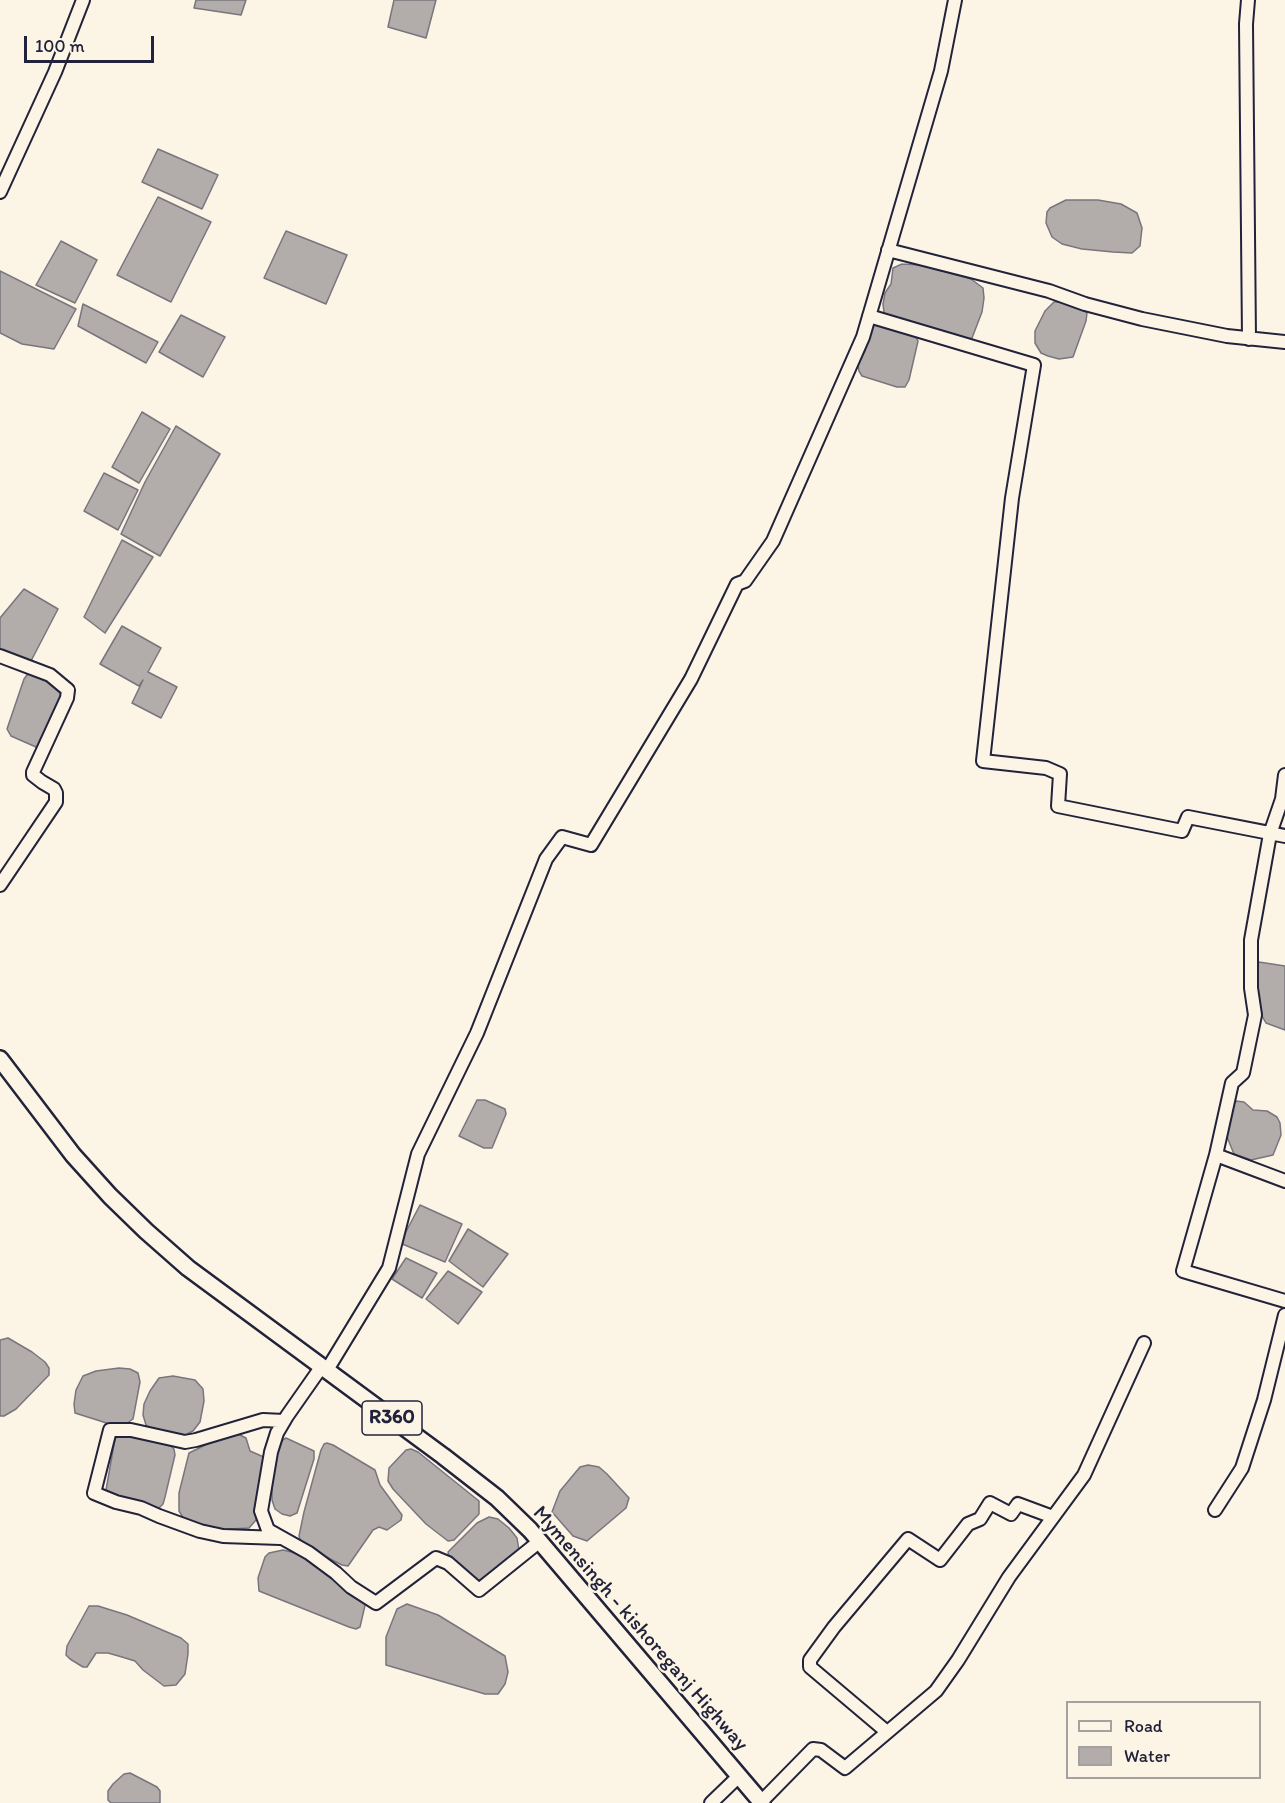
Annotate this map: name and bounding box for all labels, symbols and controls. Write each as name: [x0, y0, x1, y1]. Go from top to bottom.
scale bar: [27, 24, 158, 62]
text: 100 m: [35, 35, 85, 57]
road number: R360: [362, 1401, 422, 1435]
street label: Mymensingh - kishoreganj Highway: [527, 1501, 753, 1757]
legend: [1066, 1701, 1261, 1779]
text: Road: [1124, 1715, 1163, 1737]
text: Water: [1124, 1745, 1170, 1767]

